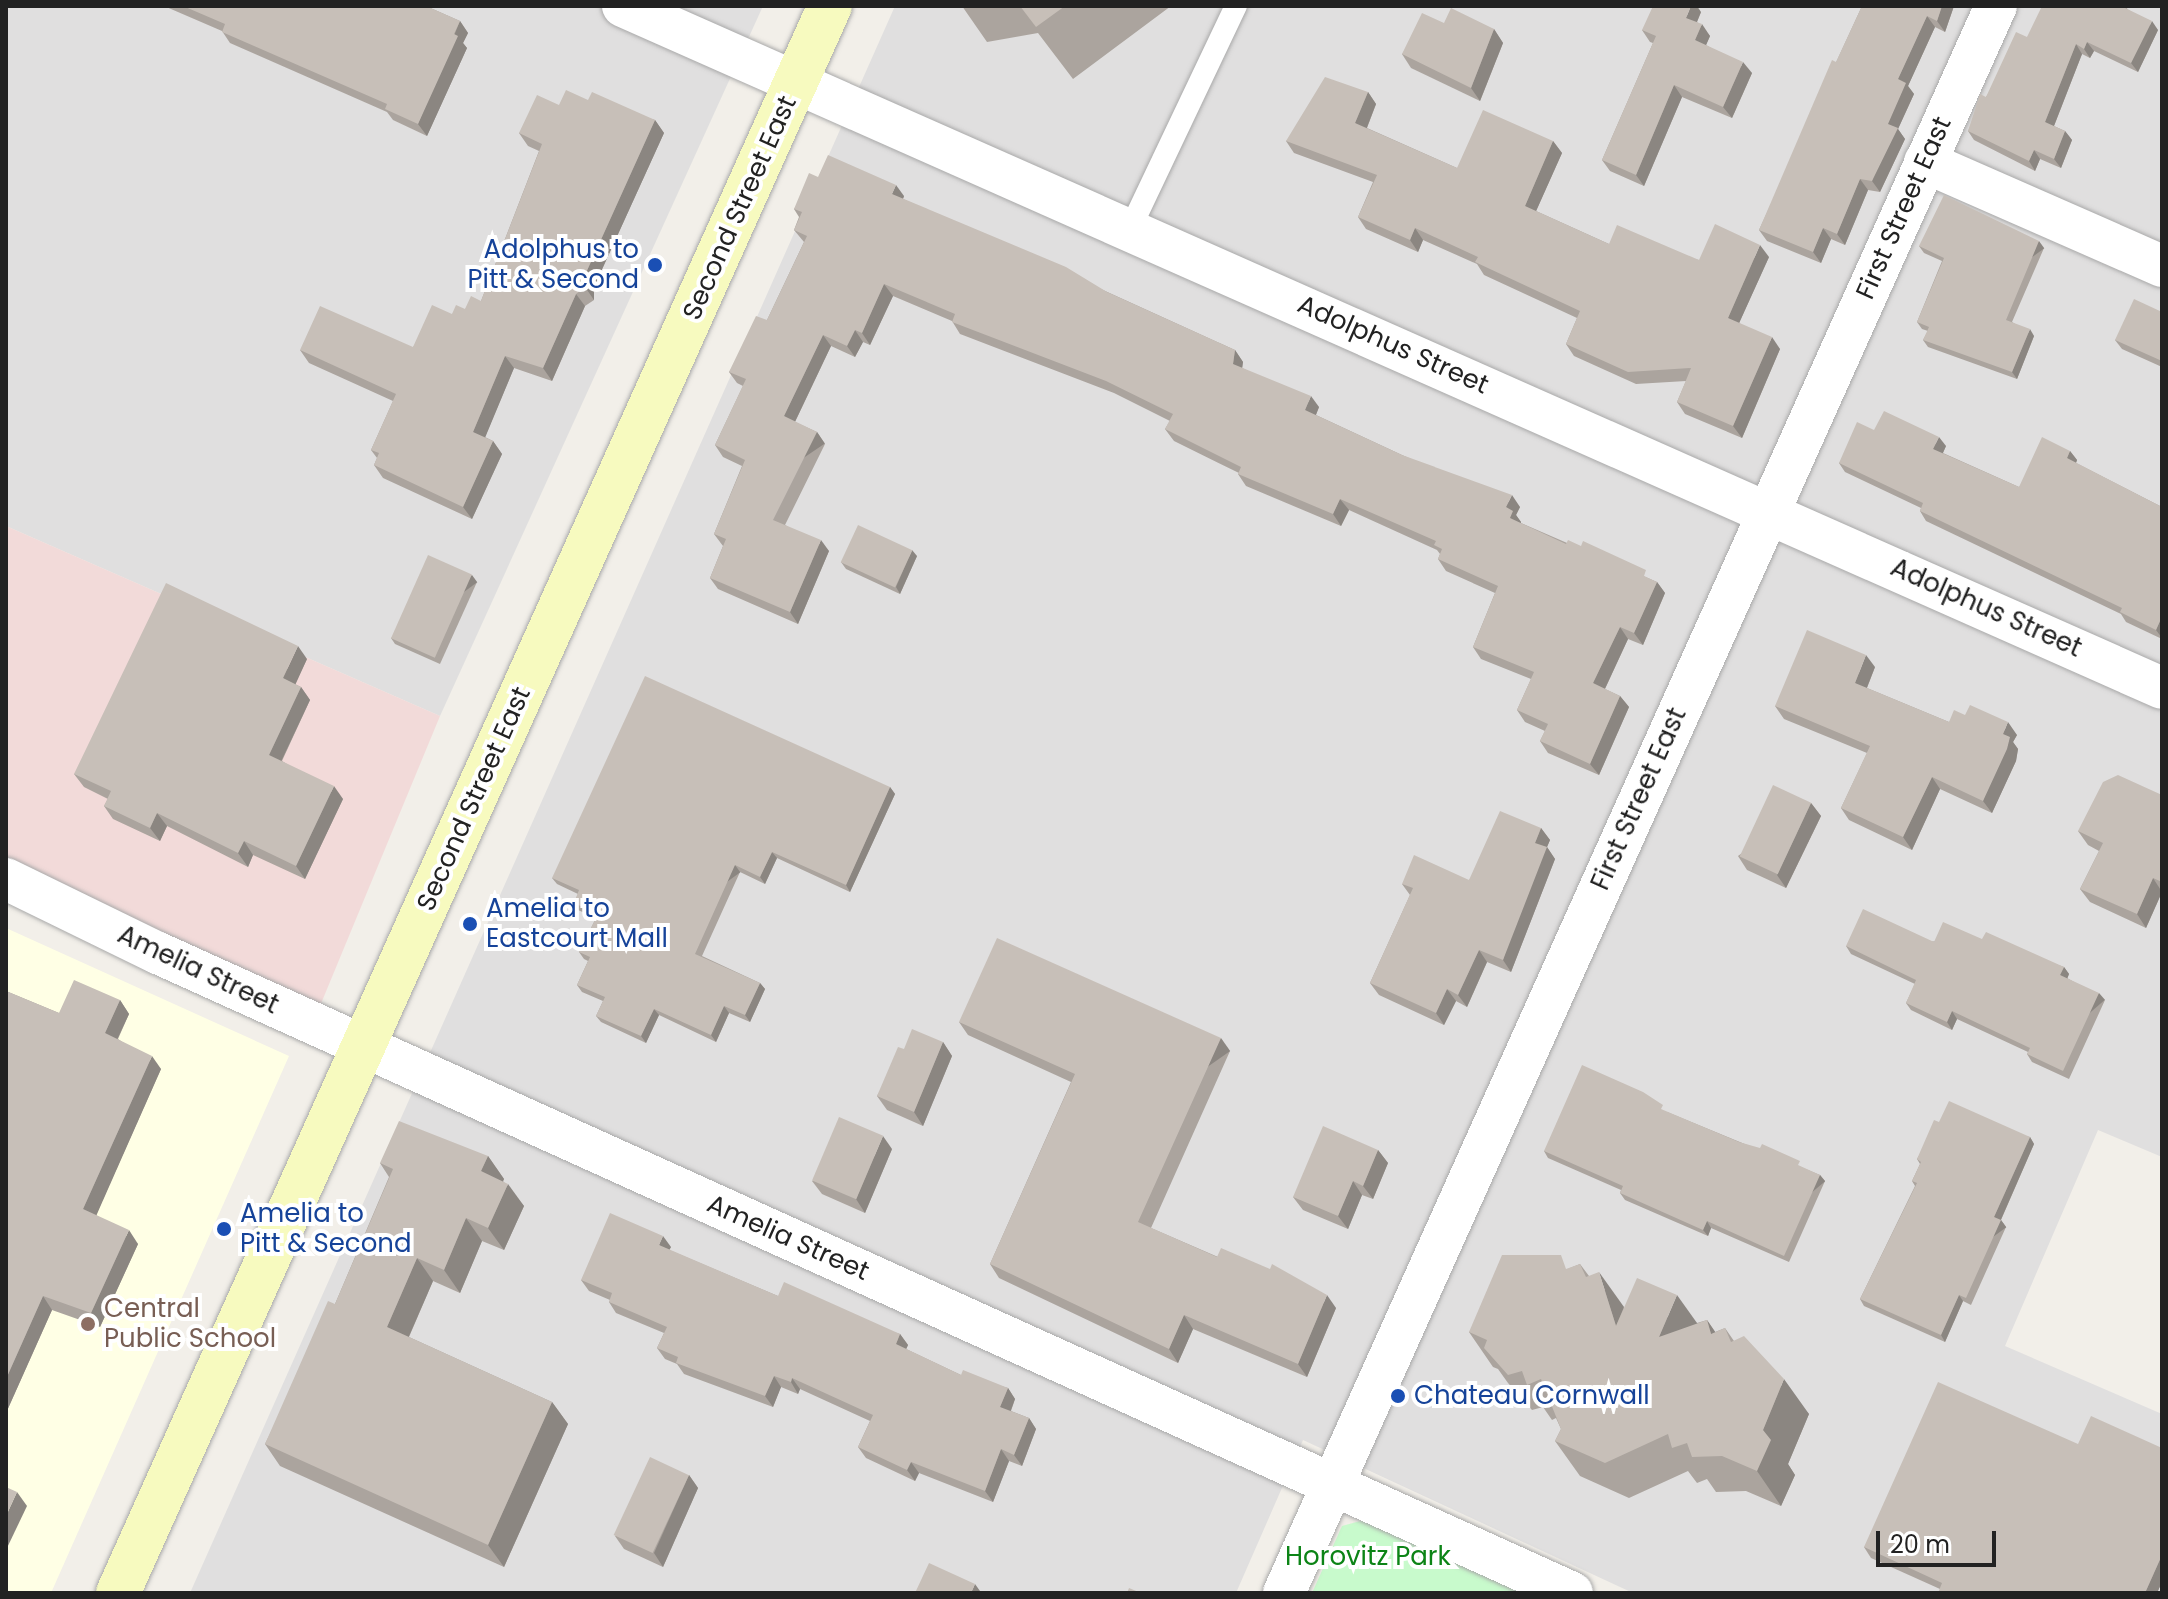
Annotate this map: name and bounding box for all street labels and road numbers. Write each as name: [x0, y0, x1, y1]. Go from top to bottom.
street label: Second Street East: [677, 91, 803, 325]
street label: First Street East: [1850, 112, 1958, 304]
street label: Adolphus Street: [1293, 289, 1493, 401]
street label: Adolphus Street: [1886, 552, 2086, 664]
street label: Second Street East: [411, 682, 537, 916]
street label: First Street East: [1585, 703, 1693, 895]
street label: Amelia Street: [113, 919, 283, 1021]
street label: Amelia Street: [702, 1188, 874, 1288]

